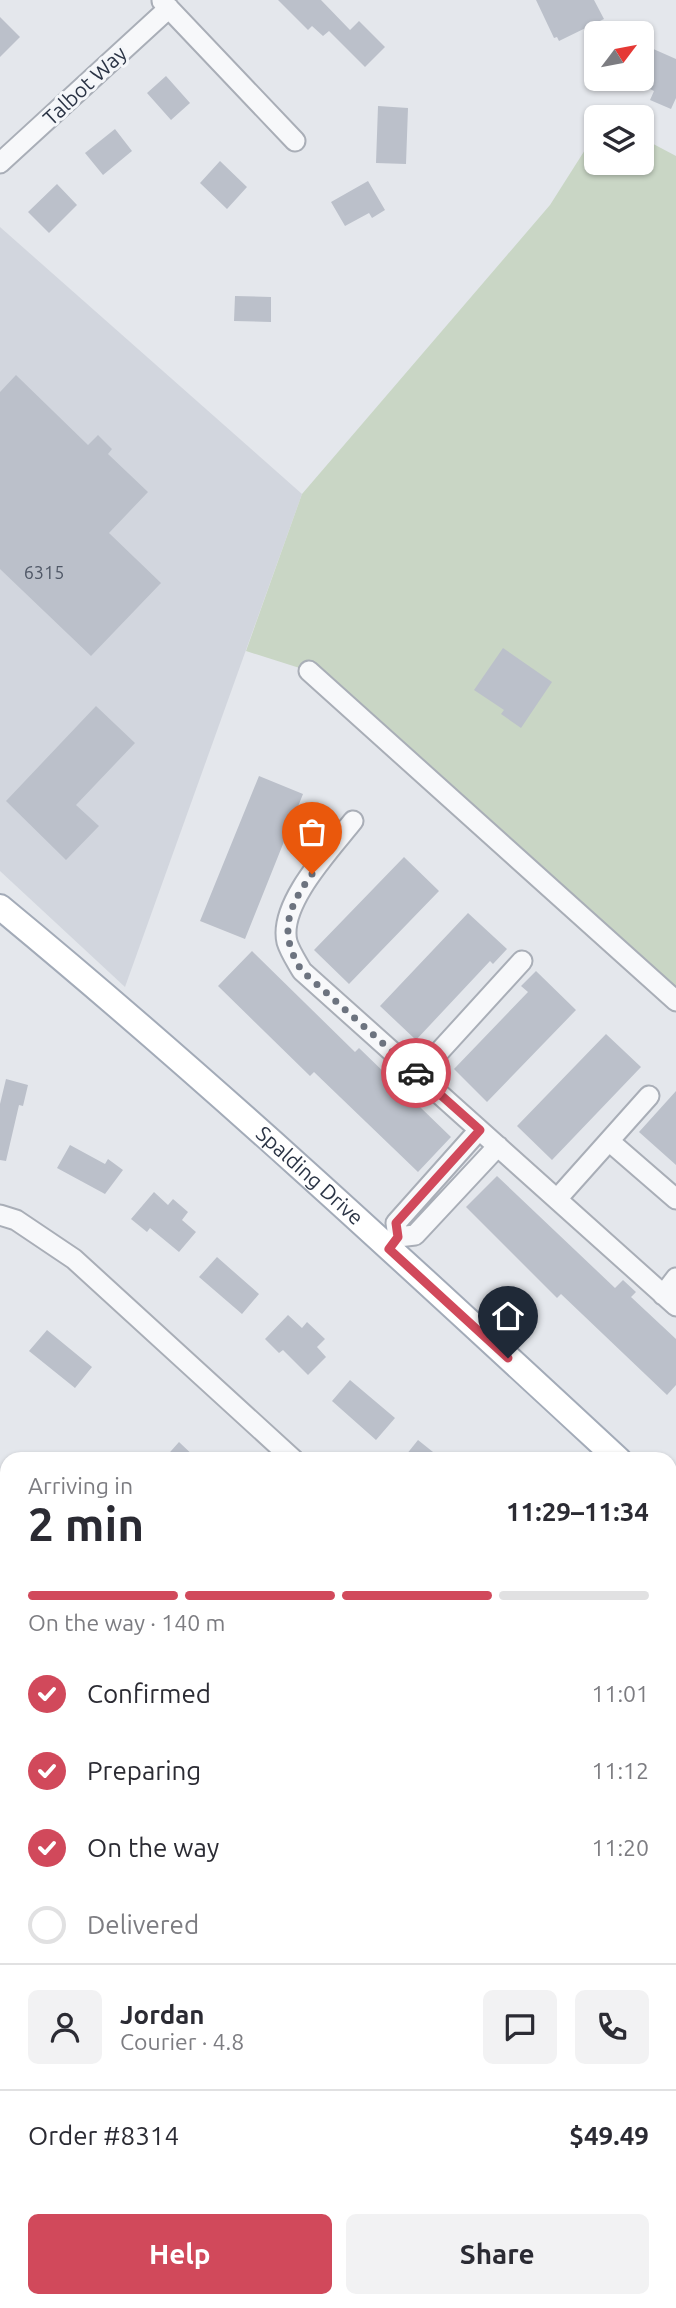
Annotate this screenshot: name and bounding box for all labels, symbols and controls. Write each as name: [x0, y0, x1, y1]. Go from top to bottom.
north arrow: [584, 21, 654, 91]
map controls: [584, 21, 654, 175]
street label: Talbot Way: [38, 41, 131, 130]
button: layers: [584, 105, 654, 175]
house number: 6315: [24, 562, 64, 582]
pin: [282, 802, 342, 874]
icon: bag: [293, 813, 331, 851]
courier: [381, 1038, 451, 1108]
icon: car: [397, 1054, 435, 1092]
street label: Spalding Drive: [252, 1121, 369, 1229]
pin: [478, 1286, 538, 1358]
icon: home: [489, 1297, 527, 1335]
text: Arriving in: [28, 1473, 133, 1498]
text: 11:29–11:34: [506, 1497, 649, 1526]
text: 2 min: [28, 1498, 144, 1550]
text: On the way · 140 m: [28, 1610, 225, 1635]
icon: check: [28, 1675, 66, 1713]
text: Confirmed: [87, 1679, 211, 1708]
text: 11:01: [591, 1681, 649, 1706]
icon: check: [28, 1752, 66, 1790]
text: Preparing: [87, 1756, 201, 1785]
text: 11:12: [591, 1758, 649, 1783]
icon: check: [28, 1829, 66, 1867]
text: On the way: [87, 1833, 219, 1862]
text: 11:20: [591, 1835, 649, 1860]
text: Delivered: [87, 1910, 199, 1939]
button: person: [28, 1990, 102, 2064]
button: chat: [483, 1990, 557, 2064]
button: phone: [575, 1990, 649, 2064]
text: Jordan: [120, 2000, 205, 2029]
text: Courier · 4.8: [120, 2029, 244, 2054]
text: Order #8314: [28, 2121, 179, 2150]
text: $49.49: [569, 2121, 649, 2150]
button: Help: [28, 2214, 332, 2294]
button: Share: [346, 2214, 649, 2294]

